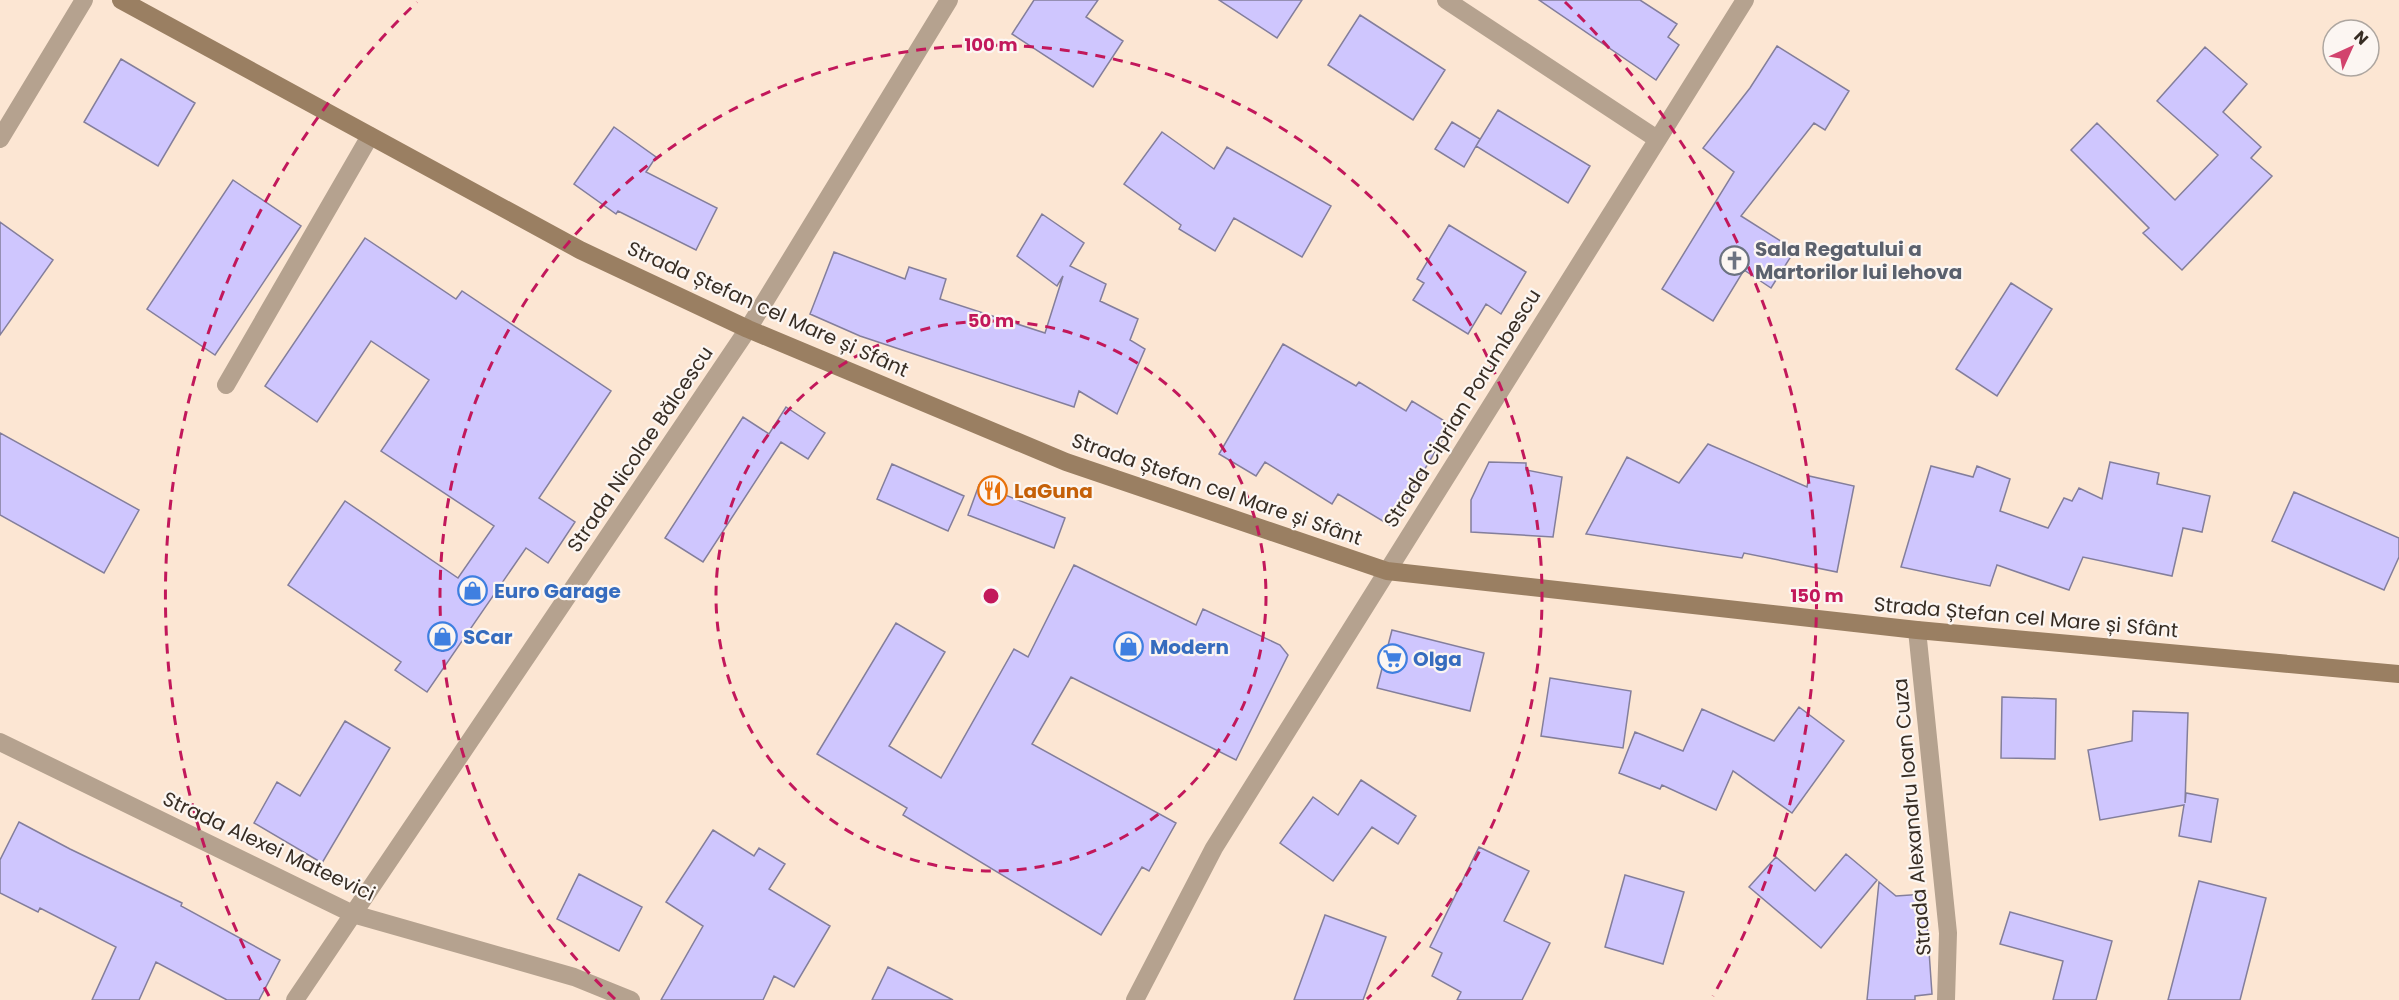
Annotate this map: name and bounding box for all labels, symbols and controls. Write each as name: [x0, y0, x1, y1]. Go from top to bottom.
north arrow: [2321, 18, 2381, 78]
text: N: [2349, 25, 2374, 50]
text: 100 m: [964, 32, 1018, 57]
street label: Strada Ștefan cel Mare și Sfânt: [623, 234, 913, 384]
place label: Sala Regatului a Martorilor lui Iehova: [1755, 235, 1962, 286]
church icon: Sala Regatului a Martorilor lui Iehova: [1718, 244, 1750, 276]
street label: Strada Ciprian Porumbescu: [1377, 283, 1547, 533]
text: 50 m: [968, 308, 1014, 333]
street label: Strada Nicolae Bălcescu: [560, 340, 720, 558]
street label: Strada Ștefan cel Mare și Sfânt: [1068, 426, 1366, 552]
restaurant icon: LaGuna: [977, 475, 1009, 507]
place label: LaGuna: [1014, 477, 1093, 505]
shop icon: Euro Garage: [457, 575, 489, 607]
place label: Euro Garage: [494, 577, 621, 605]
text: 150 m: [1790, 583, 1844, 608]
centre of rings: [981, 586, 1001, 606]
street label: Strada Ștefan cel Mare și Sfânt: [1873, 590, 2179, 644]
shop icon: SCar: [426, 621, 458, 653]
place label: SCar: [463, 623, 513, 651]
shop icon: Modern: [1113, 631, 1145, 663]
place label: Modern: [1150, 633, 1229, 661]
supermarket icon: Olga: [1376, 643, 1408, 675]
place label: Olga: [1413, 645, 1462, 673]
street label: Strada Alexandru Ioan Cuza: [1886, 677, 1938, 957]
street label: Strada Alexei Mateevici: [158, 784, 380, 908]

